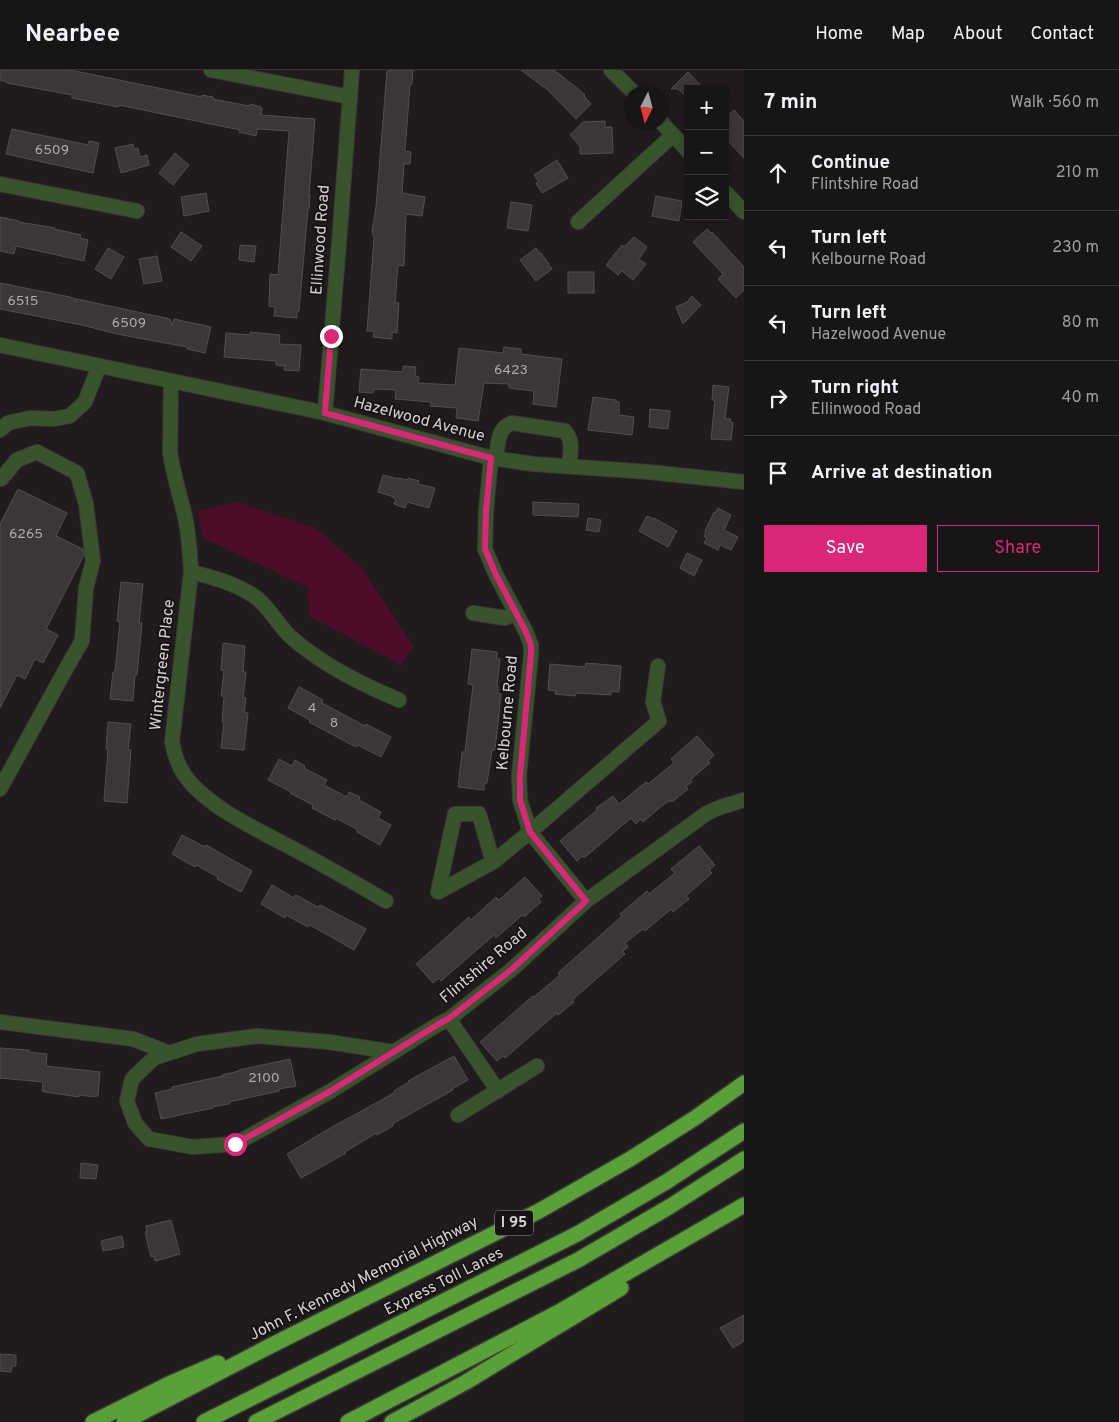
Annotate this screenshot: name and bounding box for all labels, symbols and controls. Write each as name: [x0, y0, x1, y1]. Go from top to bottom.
text: Nearbee: [25, 20, 120, 50]
text: Home: [815, 23, 863, 46]
text: Map: [891, 23, 925, 46]
text: About: [953, 23, 1002, 46]
text: Contact: [1030, 23, 1094, 46]
north arrow: [624, 85, 669, 130]
map controls: [684, 85, 729, 220]
button: +: [684, 85, 729, 130]
text: 7 min: [764, 89, 817, 116]
text: Walk · 560 m: [1010, 93, 1099, 113]
button: −: [684, 130, 729, 175]
house number: 6509: [35, 142, 69, 159]
text: Continue: [811, 151, 890, 175]
icon: ahead: [764, 159, 792, 187]
text: 210 m: [1056, 163, 1099, 183]
button: layers: [684, 175, 729, 220]
text: Flintshire Road: [811, 175, 919, 195]
street label: Ellinwood Road: [307, 184, 335, 296]
text: Turn left: [811, 226, 887, 250]
icon: left: [764, 234, 792, 262]
text: 230 m: [1052, 238, 1099, 258]
text: Kelbourne Road: [811, 250, 926, 270]
house number: 6515: [8, 293, 38, 310]
text: Turn left: [811, 301, 887, 325]
icon: left: [764, 309, 792, 337]
text: 80 m: [1062, 313, 1099, 333]
house number: 6509: [112, 315, 146, 332]
route end: [320, 325, 343, 348]
text: Hazelwood Avenue: [811, 325, 946, 345]
house number: 6423: [494, 362, 528, 379]
text: Turn right: [811, 376, 899, 400]
icon: right: [764, 384, 792, 412]
text: 40 m: [1061, 388, 1099, 408]
street label: Hazelwood Avenue: [351, 393, 487, 447]
text: Ellinwood Road: [811, 400, 921, 420]
icon: arrive: [764, 459, 792, 487]
text: Arrive at destination: [811, 461, 992, 485]
button: Save: [764, 525, 927, 572]
button: Share: [937, 525, 1099, 572]
house number: 6265: [9, 526, 43, 543]
street label: Wintergreen Place: [146, 598, 180, 732]
street label: Kelbourne Road: [493, 655, 523, 771]
house number: 4: [308, 700, 316, 717]
house number: 8: [330, 715, 338, 732]
street label: Flintshire Road: [436, 924, 532, 1008]
house number: 2100: [248, 1070, 280, 1087]
route start: [224, 1133, 247, 1156]
road number: I 95: [495, 1210, 533, 1236]
street label: John F. Kennedy Memorial Highway: [246, 1212, 482, 1346]
street label: Express Toll Lanes: [381, 1243, 507, 1321]

